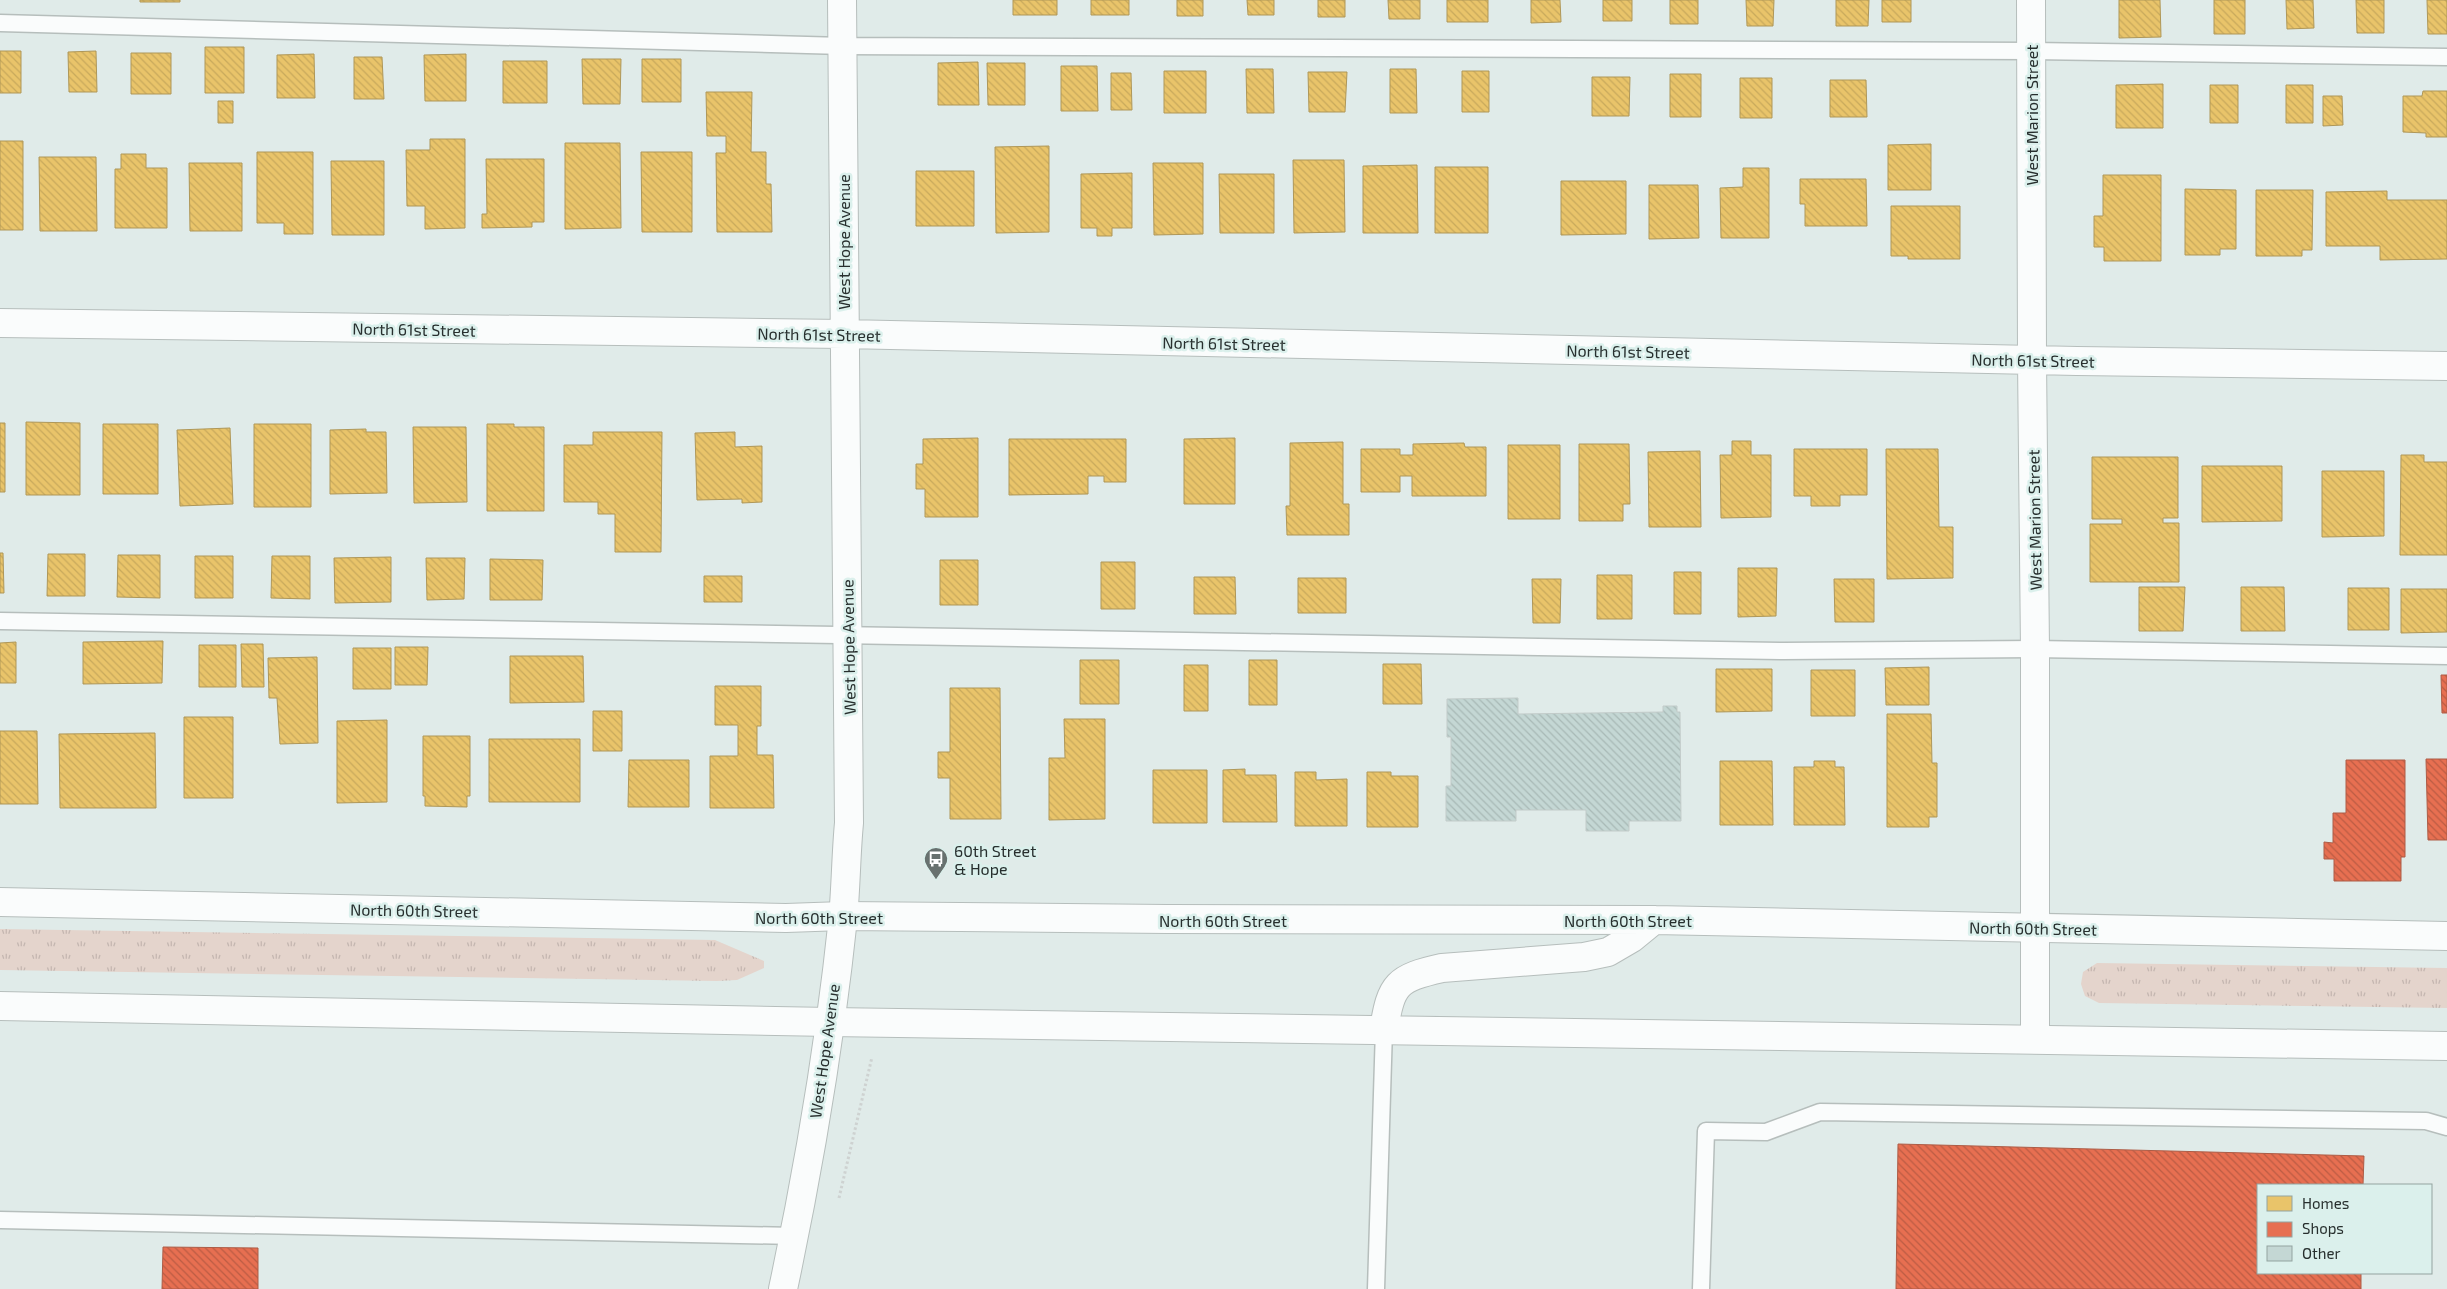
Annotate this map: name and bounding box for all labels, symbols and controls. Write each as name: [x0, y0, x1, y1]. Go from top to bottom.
street label: West Marion Street: [2022, 45, 2041, 185]
street label: West Hope Avenue: [834, 174, 853, 310]
street label: North 61st Street: [352, 318, 476, 340]
street label: North 61st Street: [757, 323, 881, 345]
street label: North 61st Street: [1162, 332, 1286, 354]
street label: North 61st Street: [1566, 340, 1690, 362]
street label: North 61st Street: [1971, 349, 2095, 371]
street label: West Marion Street: [2023, 449, 2045, 591]
street label: West Hope Avenue: [837, 579, 859, 715]
place label: 60th Street & Hope: [954, 841, 1036, 878]
bus stop icon: 60th Street & Hope: [923, 846, 949, 880]
street label: North 60th Street: [350, 899, 478, 921]
street label: North 60th Street: [755, 908, 883, 927]
street label: North 60th Street: [1159, 911, 1287, 930]
street label: North 60th Street: [1564, 911, 1692, 930]
street label: North 60th Street: [1969, 917, 2097, 939]
street label: West Hope Avenue: [805, 982, 843, 1120]
legend: [2257, 1184, 2432, 1274]
text: Homes: [2302, 1194, 2349, 1212]
text: Shops: [2302, 1219, 2344, 1237]
text: Other: [2302, 1244, 2341, 1262]

